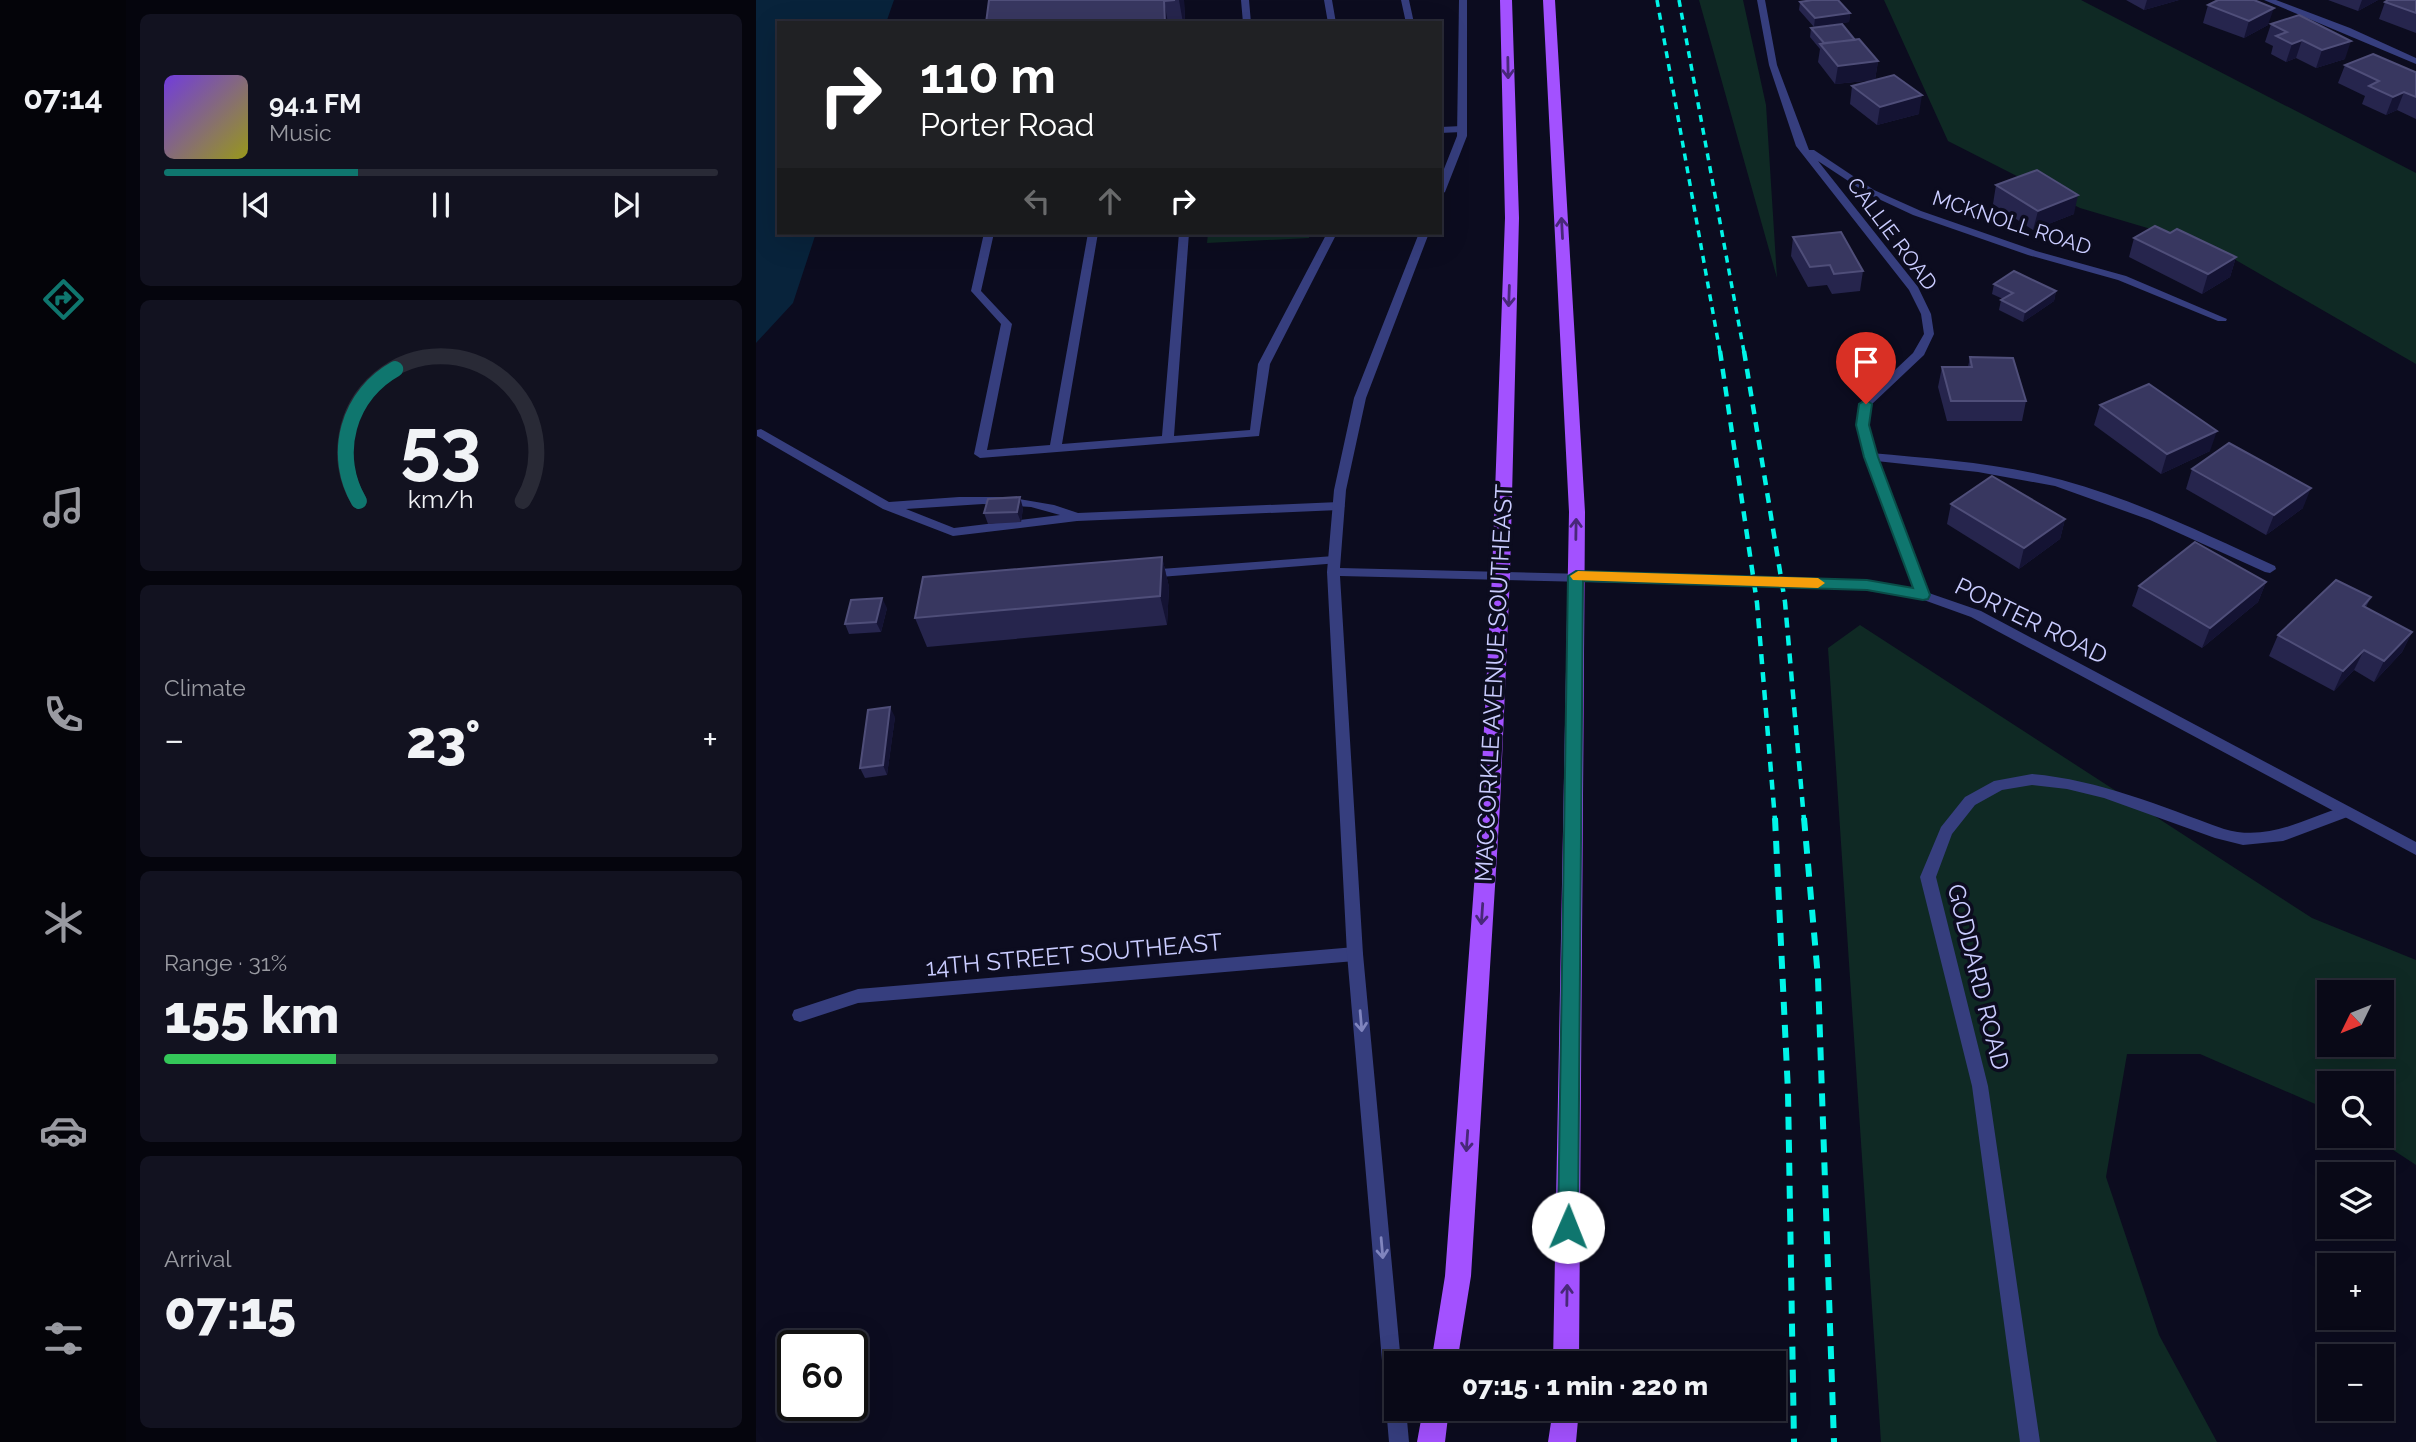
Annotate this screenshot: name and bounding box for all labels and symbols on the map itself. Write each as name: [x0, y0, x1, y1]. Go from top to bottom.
one-way arrow: [1501, 56, 1515, 79]
street label: CALLIE ROAD: [1842, 173, 1943, 295]
street label: MCKNOLL ROAD: [1929, 185, 2095, 260]
one-way arrow: [1555, 217, 1568, 240]
one-way arrow: [1503, 284, 1516, 307]
pin: [1836, 332, 1896, 404]
street label: MACCORKLE AVENUE SOUTHEAST: [1469, 483, 1518, 883]
one-way arrow: [1570, 517, 1583, 540]
street label: PORTER ROAD: [1950, 571, 2112, 670]
street label: GODDARD ROAD: [1941, 881, 2016, 1073]
one-way arrow: [1475, 903, 1488, 925]
street label: 14TH STREET SOUTHEAST: [924, 927, 1224, 982]
north arrow: [2317, 980, 2394, 1057]
one-way arrow: [1355, 1010, 1368, 1032]
one-way arrow: [1460, 1130, 1473, 1152]
position arrow: [1531, 1190, 1605, 1264]
one-way arrow: [1376, 1236, 1389, 1259]
one-way arrow: [1560, 1284, 1574, 1307]
speed limit sign: 60: [777, 1330, 868, 1421]

